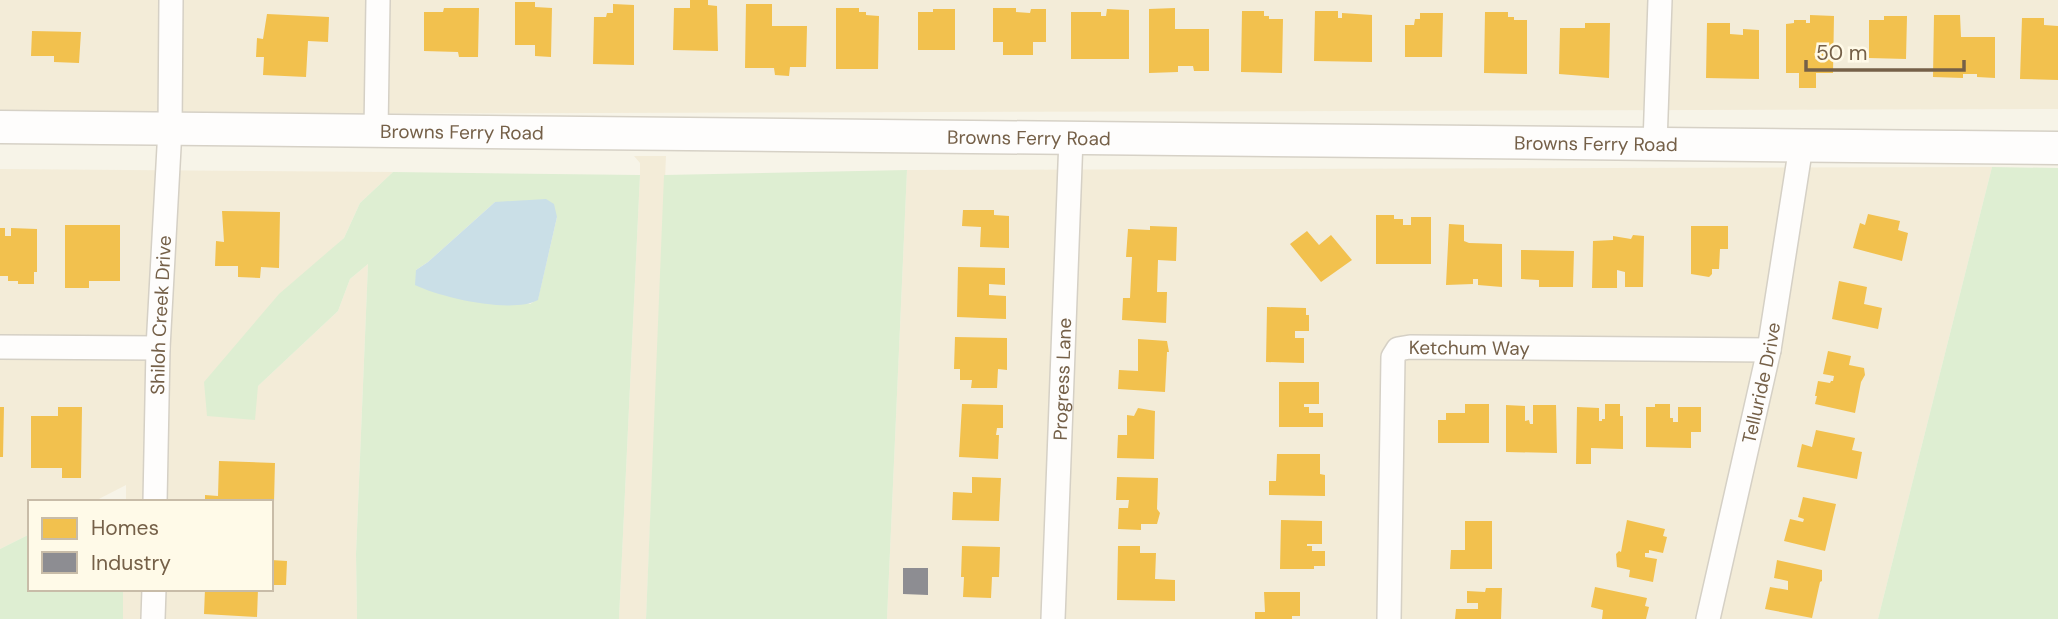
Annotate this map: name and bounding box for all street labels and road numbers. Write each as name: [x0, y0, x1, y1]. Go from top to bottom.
street label: Browns Ferry Road: [380, 118, 544, 145]
street label: Browns Ferry Road: [947, 124, 1111, 151]
street label: Browns Ferry Road: [1514, 130, 1678, 157]
street label: Shiloh Creek Drive: [145, 235, 177, 395]
street label: Progress Lane: [1047, 317, 1077, 441]
street label: Telluride Drive: [1736, 320, 1786, 446]
street label: Ketchum Way: [1409, 334, 1530, 361]

